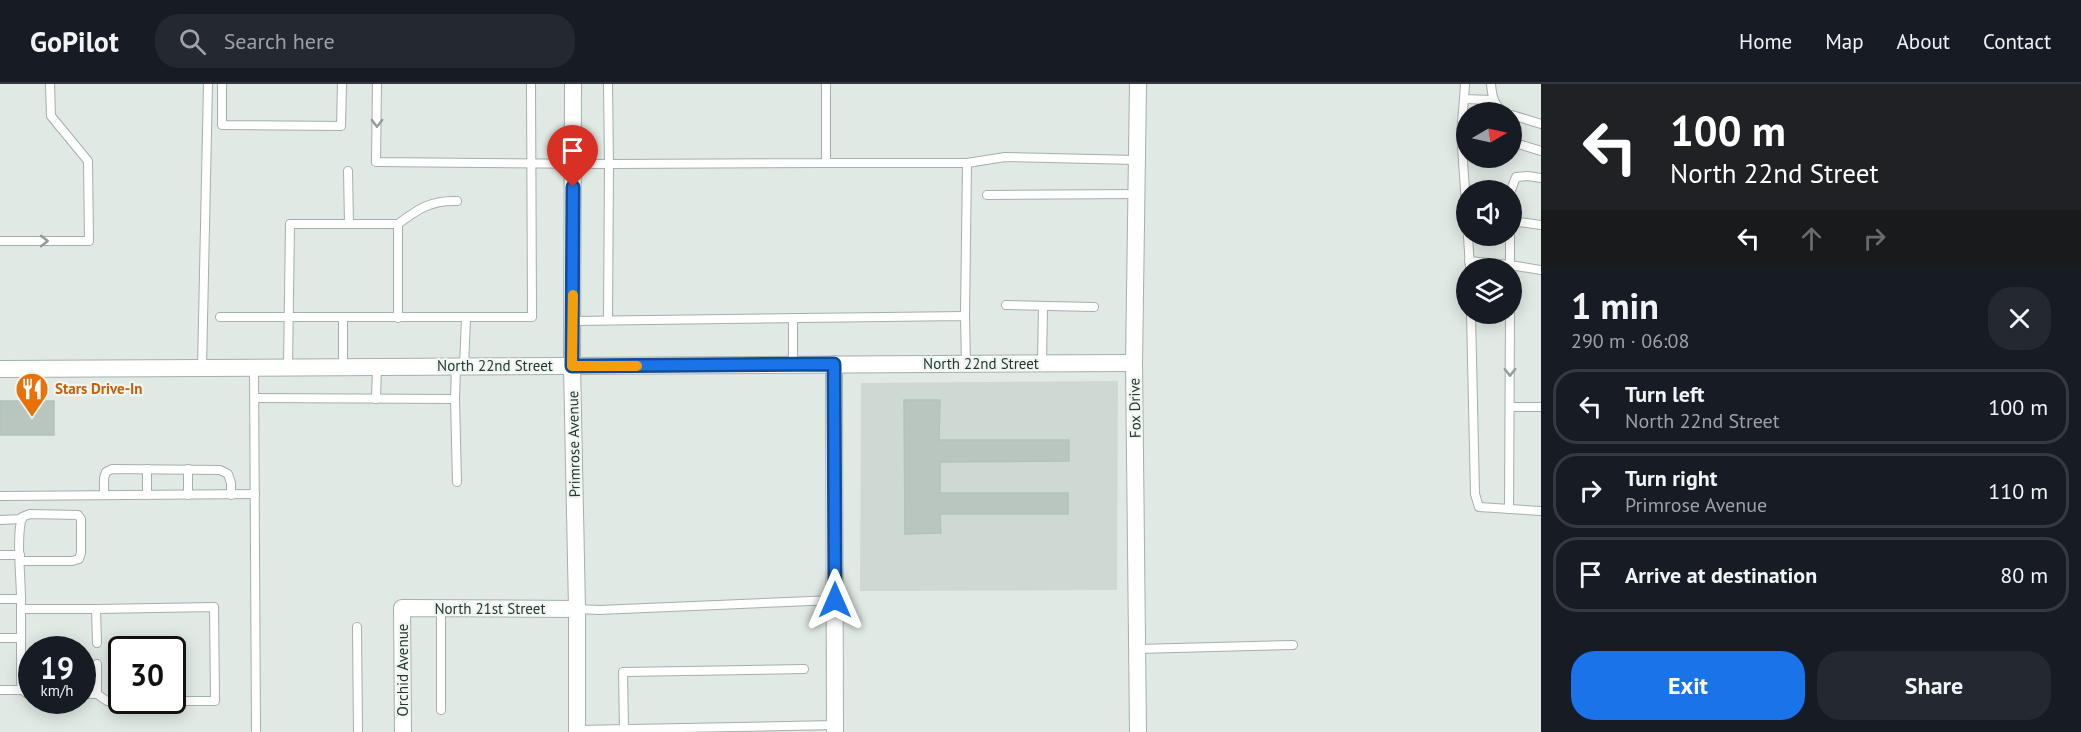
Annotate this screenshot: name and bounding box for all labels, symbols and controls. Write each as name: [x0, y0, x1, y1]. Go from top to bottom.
search box: [155, 14, 575, 68]
text: GoPilot: [30, 23, 119, 60]
icon: search: [176, 25, 209, 58]
text: Search here: [224, 27, 335, 55]
text: Home: [1739, 28, 1792, 55]
text: Map: [1825, 28, 1864, 55]
text: About: [1897, 28, 1950, 55]
text: Contact: [1983, 28, 2051, 55]
north arrow: [1456, 102, 1522, 168]
map controls: [1456, 102, 1522, 324]
text: 100 m: [1670, 103, 1786, 158]
icon: left: [1571, 108, 1649, 186]
one-way arrow: [371, 119, 383, 128]
pin: [547, 125, 598, 187]
icon: arrive: [556, 134, 589, 167]
text: North 22nd Street: [1670, 156, 1879, 190]
button: sound: [1456, 180, 1522, 246]
icon: left: [1732, 222, 1765, 255]
icon: ahead: [1795, 222, 1828, 255]
icon: right: [1858, 222, 1891, 255]
one-way arrow: [40, 235, 49, 247]
button: layers: [1456, 258, 1522, 324]
text: 1 min: [1571, 282, 1659, 329]
button: close: [1988, 287, 2051, 350]
text: 290 m · 06:08: [1571, 328, 1689, 354]
street label: North 22nd Street: [923, 354, 1039, 373]
street label: North 22nd Street: [437, 356, 553, 375]
one-way arrow: [1504, 367, 1516, 376]
restaurant icon: Stars Drive-In: [14, 371, 50, 418]
street label: Fox Drive: [1124, 378, 1145, 438]
place label: Stars Drive-In: [55, 379, 143, 398]
text: Turn left: [1625, 380, 1705, 408]
icon: left: [1574, 390, 1607, 423]
street label: Primrose Avenue: [563, 391, 584, 497]
text: 100 m: [1988, 393, 2048, 421]
text: North 22nd Street: [1625, 408, 1780, 434]
text: Turn right: [1625, 464, 1717, 492]
icon: right: [1574, 474, 1607, 507]
text: 110 m: [1988, 477, 2048, 505]
text: Primrose Avenue: [1625, 492, 1767, 518]
icon: arrive: [1574, 558, 1607, 591]
text: Arrive at destination: [1625, 561, 1817, 589]
text: 80 m: [2000, 561, 2048, 589]
position arrow: [803, 568, 867, 632]
street label: North 21st Street: [434, 599, 546, 618]
street label: Orchid Avenue: [393, 624, 412, 716]
speed limit sign: 30: [108, 636, 186, 714]
text: 19: [40, 648, 74, 687]
button: Exit: [1571, 651, 1805, 720]
button: Share: [1817, 651, 2051, 720]
text: km/h: [41, 681, 73, 700]

